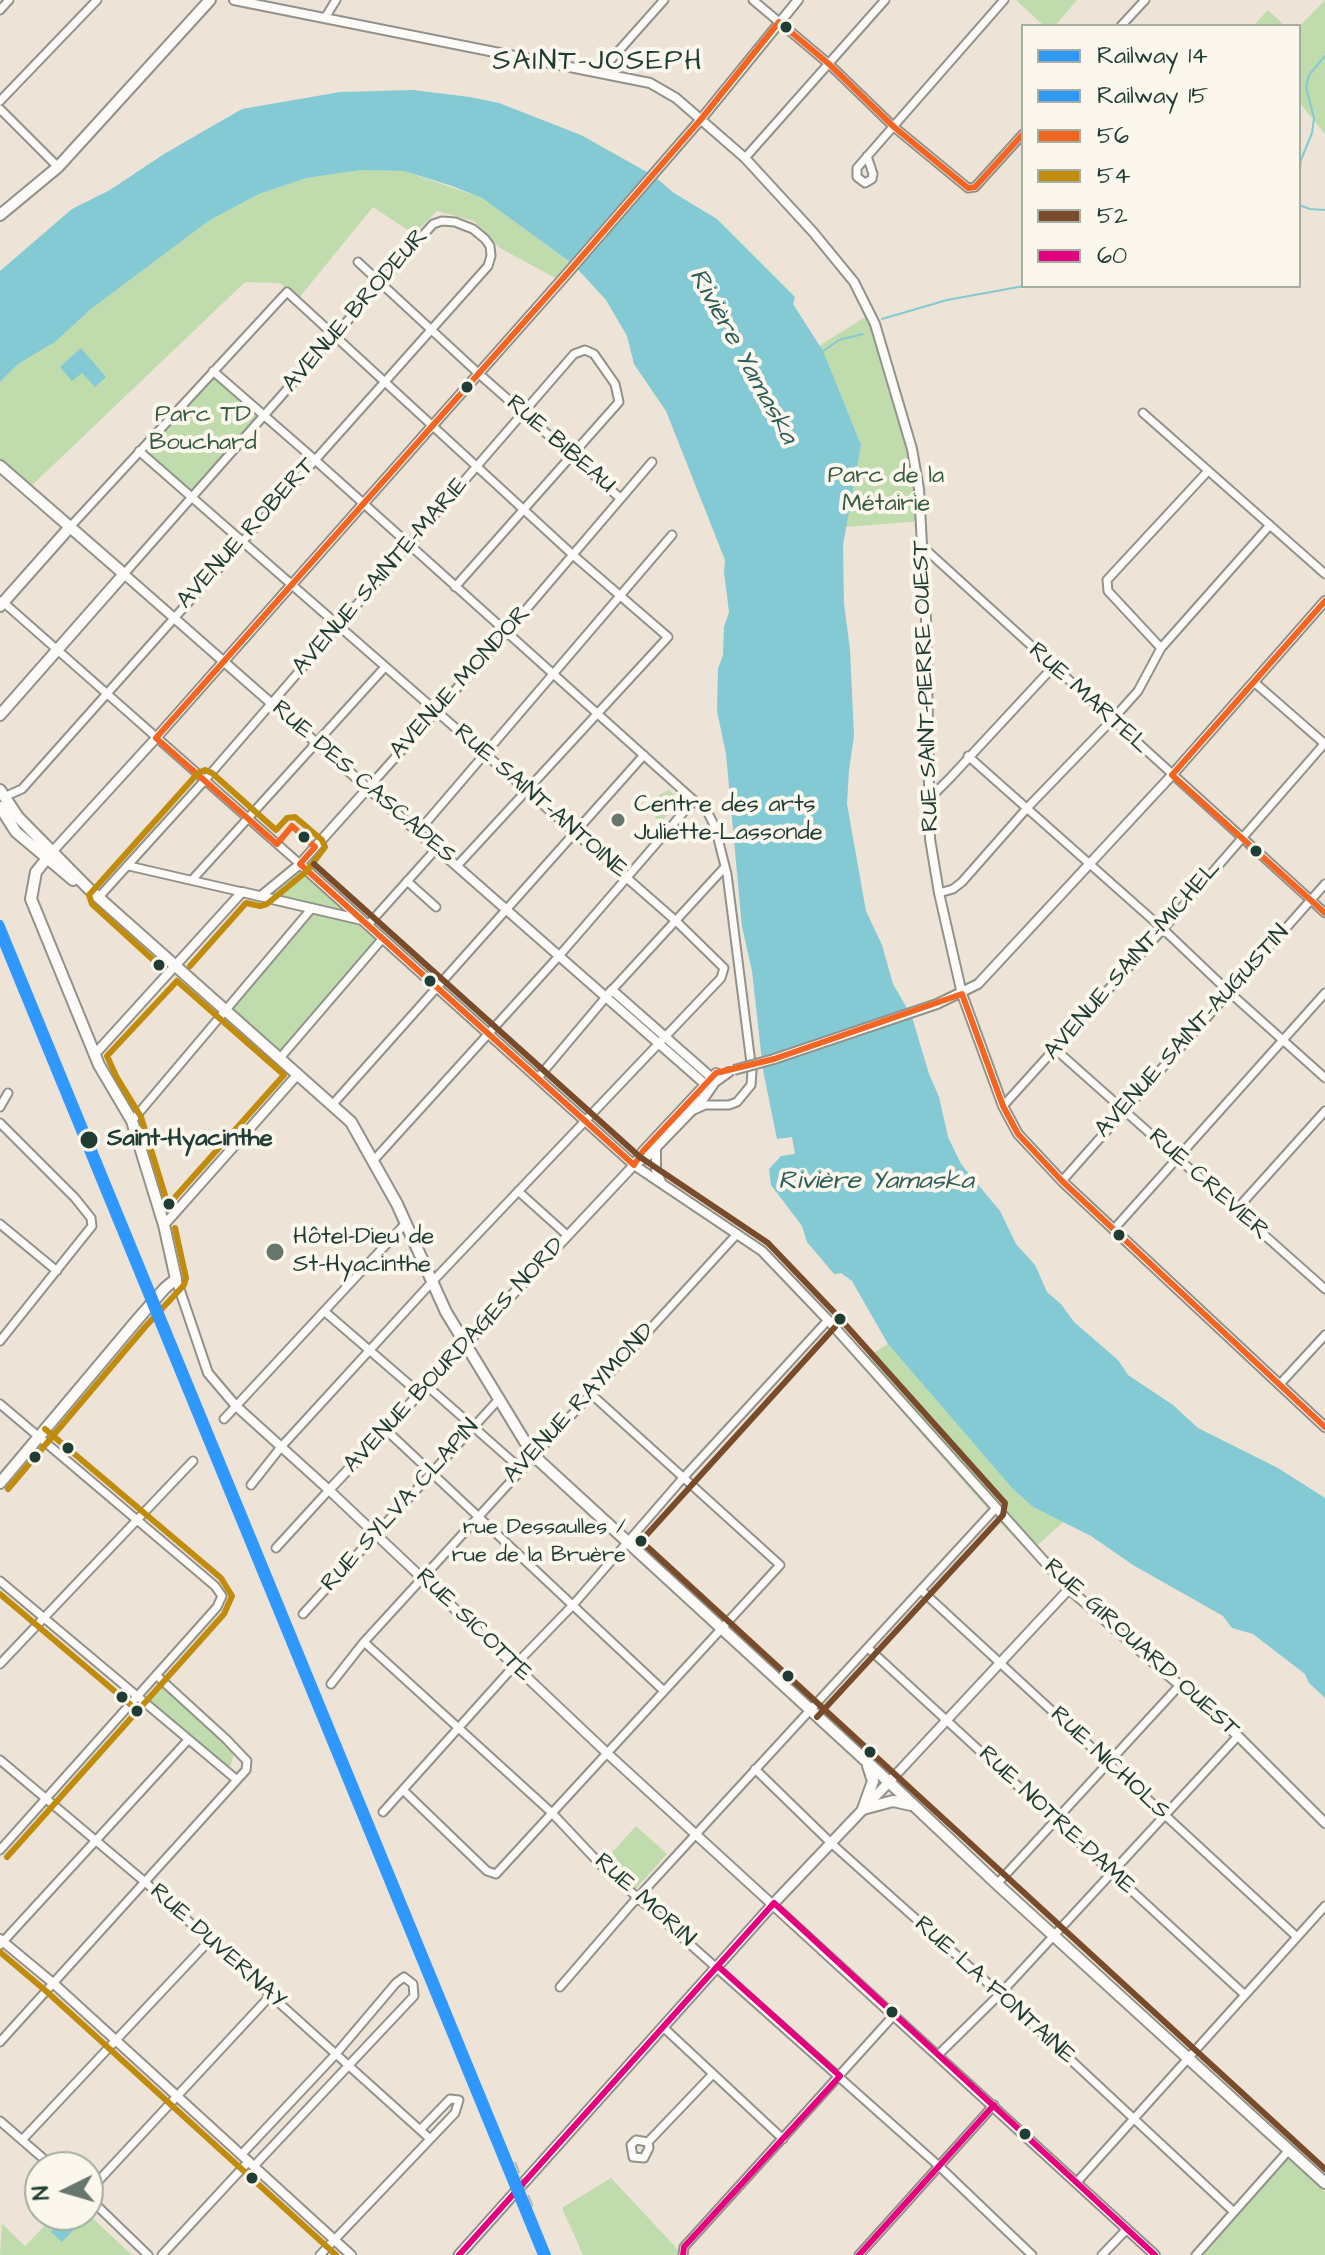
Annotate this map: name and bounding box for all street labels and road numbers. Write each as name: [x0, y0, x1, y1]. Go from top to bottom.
street label: AVENUE BRODEUR: [277, 223, 435, 399]
street label: RUE BIBEAU: [500, 390, 620, 500]
street label: AVENUE ROBERT: [172, 452, 322, 616]
street label: AVENUE SAINTE-MARIE: [287, 472, 475, 682]
street label: RUE SAINT-PIERRE OUEST: [908, 540, 946, 832]
street label: AVENUE MONDOR: [384, 600, 538, 766]
street label: RUE MARTEL: [1022, 637, 1154, 761]
street label: RUE DES CASCADES: [265, 695, 461, 871]
street label: RUE SAINT-ANTOINE: [447, 719, 633, 885]
street label: AVENUE SAINT-MICHEL: [1039, 855, 1227, 1067]
street label: AVENUE SAINT-AUGUSTIN: [1090, 919, 1296, 1145]
street label: RUE CREVIER: [1142, 1123, 1274, 1247]
street label: AVENUE BOURDAGES NORD: [338, 1232, 572, 1480]
street label: AVENUE RAYMOND: [498, 1318, 662, 1490]
street label: RUE SYLVA CLAPIN: [316, 1414, 486, 1598]
street label: RUE GIROUARD OUEST: [1037, 1554, 1245, 1744]
street label: RUE SICOTTE: [409, 1563, 537, 1689]
street label: RUE NICHOLS: [1043, 1701, 1175, 1827]
street label: RUE NOTRE-DAME: [971, 1741, 1141, 1901]
street label: RUE MORIN: [588, 1848, 700, 1954]
street label: RUE DUVERNAY: [143, 1878, 291, 2016]
street label: RUE LA FONTAINE: [907, 1911, 1081, 2071]

